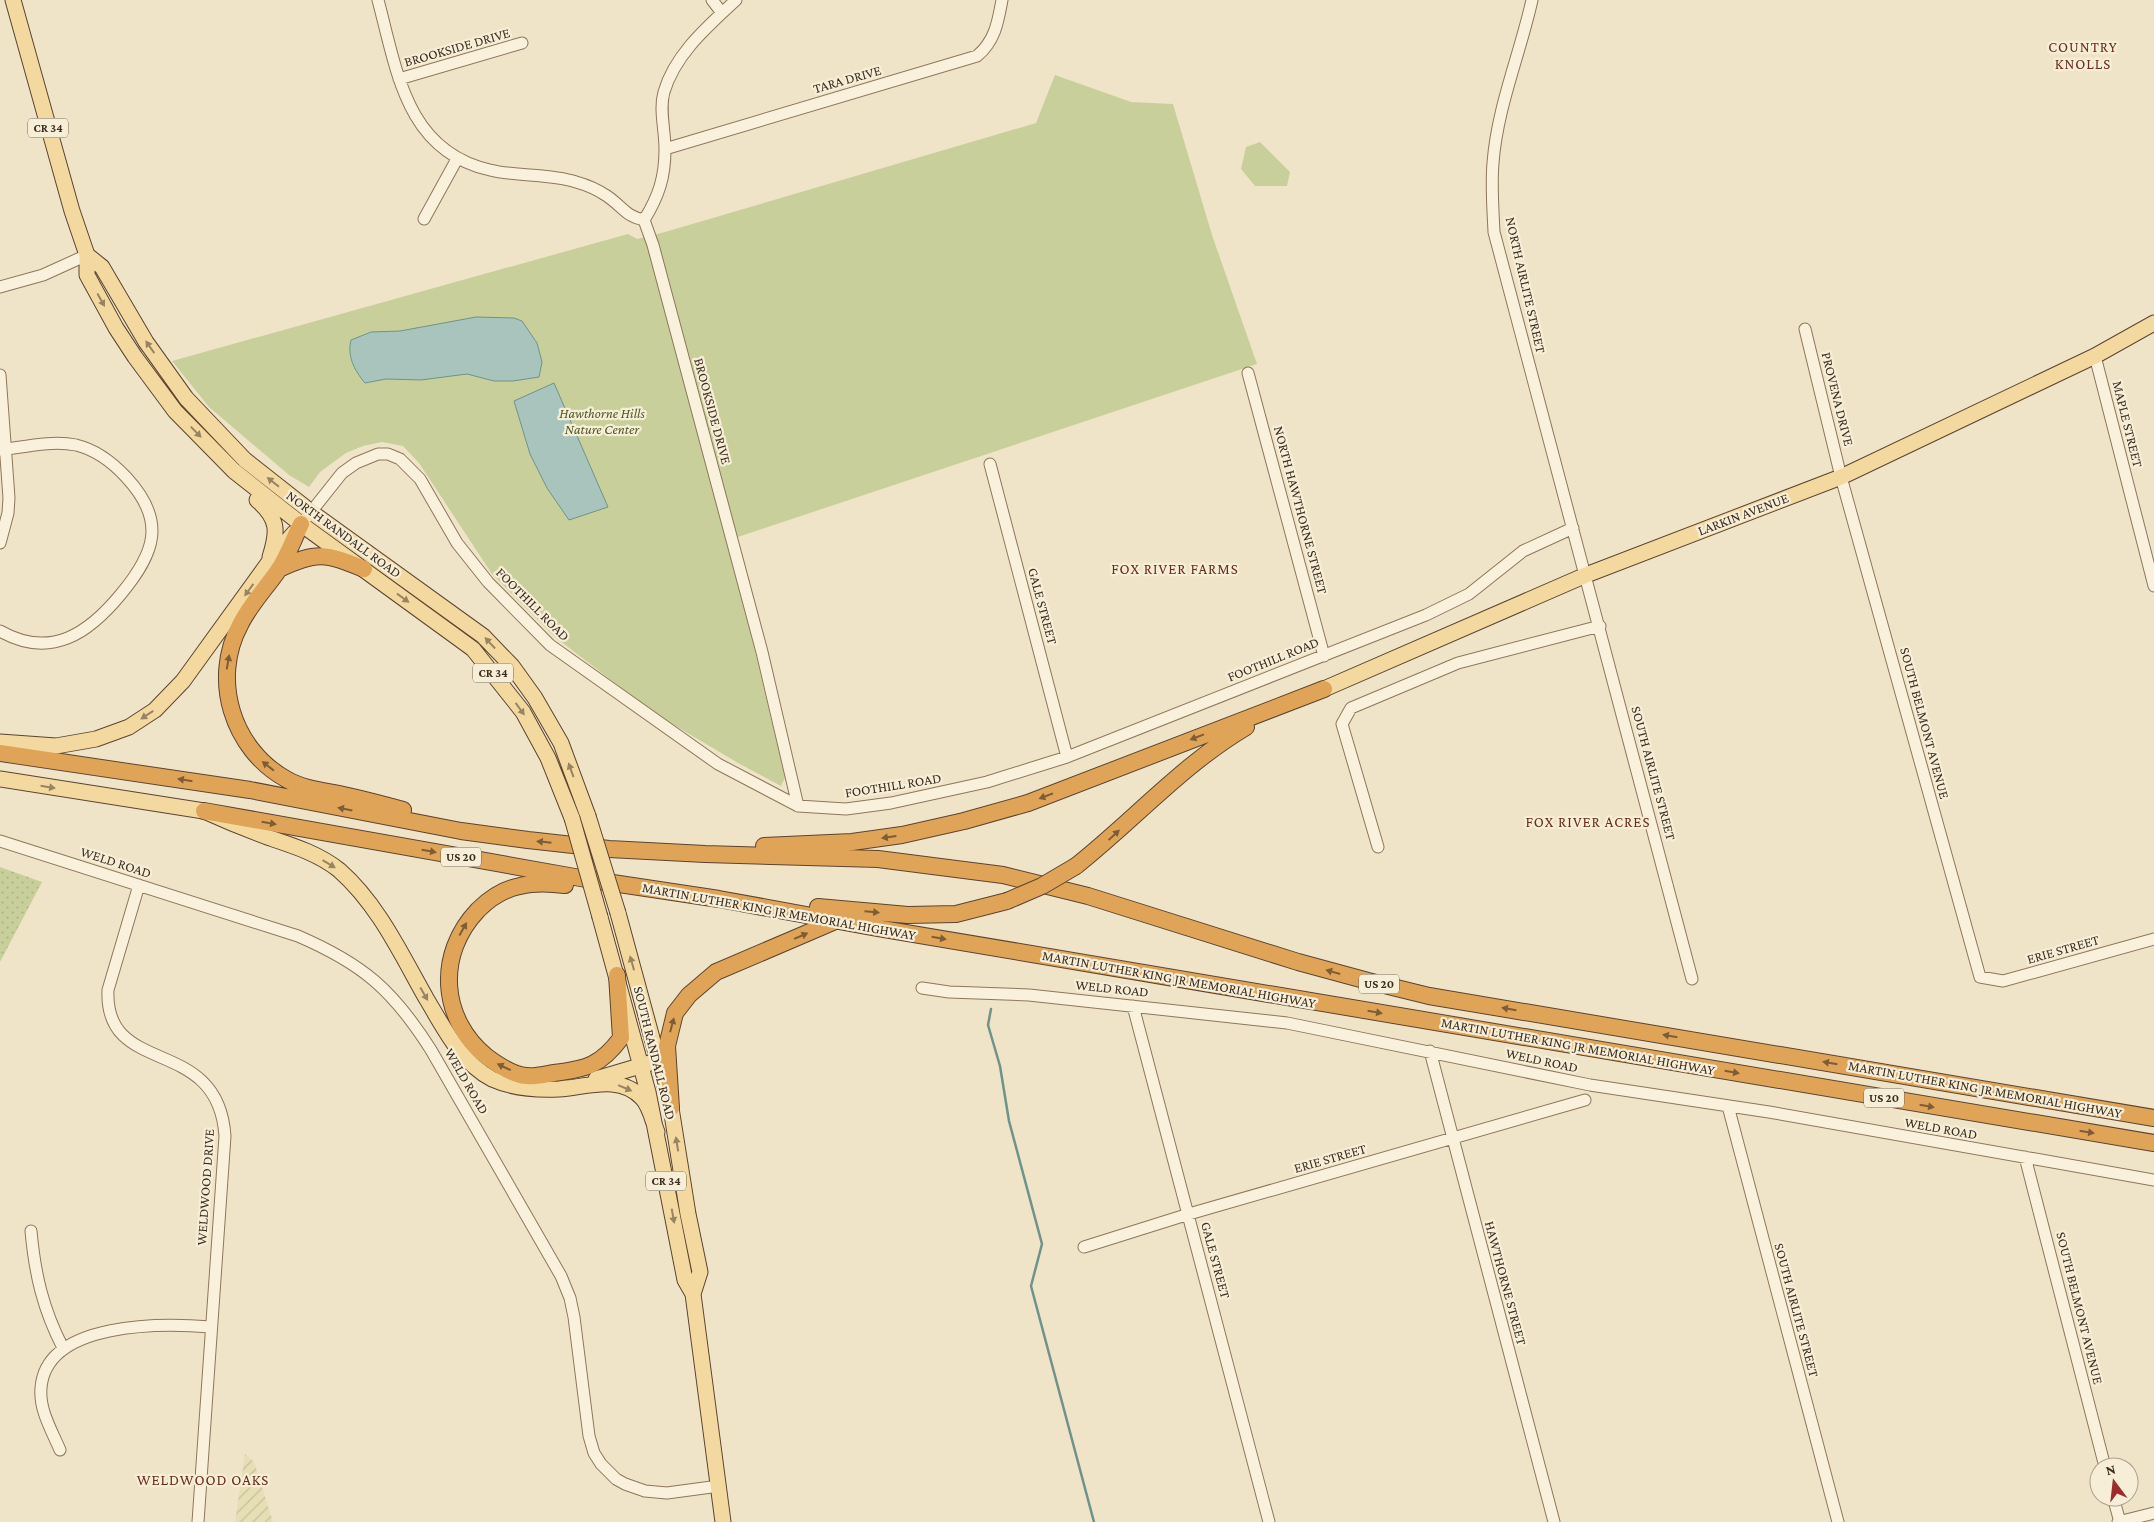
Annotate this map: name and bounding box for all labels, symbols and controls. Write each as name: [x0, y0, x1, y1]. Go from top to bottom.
street label: BROOKSIDE DRIVE: [402, 24, 512, 70]
district label: COUNTRY KNOLLS: [2048, 39, 2118, 72]
street label: TARA DRIVE: [811, 62, 883, 96]
road number: CR 34: [28, 119, 68, 138]
street label: NORTH AIRLITE STREET: [1503, 215, 1550, 355]
one-way arrow: [97, 293, 105, 308]
one-way arrow: [145, 341, 155, 354]
street label: PROVENA DRIVE: [1819, 350, 1857, 448]
street label: BROOKSIDE DRIVE: [691, 356, 735, 466]
street label: MAPLE STREET: [2110, 379, 2147, 469]
park label: Hawthorne Hills Nature Center: [559, 405, 645, 437]
street label: NORTH HAWTHORNE STREET: [1271, 424, 1331, 596]
one-way arrow: [189, 426, 201, 438]
one-way arrow: [266, 476, 279, 487]
street label: NORTH RANDALL ROAD: [283, 487, 405, 581]
street label: LARKIN AVENUE: [1695, 489, 1791, 539]
district label: FOX RIVER FARMS: [1111, 561, 1239, 577]
street label: FOOTHILL ROAD: [493, 564, 573, 644]
street label: GALE STREET: [1025, 566, 1061, 646]
one-way arrow: [244, 583, 254, 597]
one-way arrow: [396, 593, 410, 603]
street label: FOOTHILL ROAD: [1225, 633, 1321, 685]
one-way arrow: [484, 638, 496, 650]
street label: SOUTH BELMONT AVENUE: [1897, 645, 1953, 801]
one-way arrow: [224, 654, 232, 670]
road number: CR 34: [473, 664, 513, 682]
one-way arrow: [515, 702, 525, 715]
street label: SOUTH AIRLITE STREET: [1628, 704, 1680, 842]
one-way arrow: [140, 711, 153, 720]
one-way arrow: [1189, 733, 1204, 741]
one-way arrow: [262, 760, 275, 771]
one-way arrow: [567, 762, 575, 777]
street label: FOOTHILL ROAD: [844, 769, 942, 801]
one-way arrow: [176, 776, 192, 784]
one-way arrow: [41, 783, 57, 791]
one-way arrow: [1038, 793, 1053, 800]
one-way arrow: [336, 804, 352, 812]
district label: FOX RIVER ACRES: [1526, 814, 1650, 830]
one-way arrow: [261, 819, 277, 827]
one-way arrow: [1108, 829, 1120, 841]
one-way arrow: [880, 833, 896, 841]
one-way arrow: [535, 838, 551, 846]
street label: WELD ROAD: [79, 843, 153, 881]
one-way arrow: [421, 848, 437, 856]
road number: US 20: [441, 848, 481, 866]
one-way arrow: [322, 860, 335, 869]
street label: MARTIN LUTHER KING JR MEMORIAL HIGHWAY: [641, 879, 918, 943]
one-way arrow: [864, 908, 880, 916]
one-way arrow: [459, 922, 467, 937]
street label: ERIE STREET: [2025, 931, 2101, 967]
one-way arrow: [794, 932, 808, 940]
one-way arrow: [931, 935, 947, 943]
street label: MARTIN LUTHER KING JR MEMORIAL HIGHWAY: [1041, 947, 1318, 1011]
one-way arrow: [628, 956, 636, 971]
one-way arrow: [1326, 968, 1341, 976]
road number: US 20: [1359, 974, 1399, 994]
street label: WELD ROAD: [1075, 976, 1149, 1000]
street label: SOUTH RANDALL ROAD: [631, 985, 679, 1121]
one-way arrow: [420, 986, 428, 1001]
one-way arrow: [1501, 1005, 1517, 1013]
one-way arrow: [1368, 1008, 1384, 1016]
street label: MARTIN LUTHER KING JR MEMORIAL HIGHWAY: [1440, 1014, 1717, 1078]
one-way arrow: [668, 1017, 676, 1032]
one-way arrow: [1661, 1032, 1677, 1040]
street label: WELD ROAD: [442, 1045, 492, 1117]
street label: WELD ROAD: [1504, 1045, 1580, 1075]
street label: MARTIN LUTHER KING JR MEMORIAL HIGHWAY: [1847, 1057, 2124, 1121]
one-way arrow: [1822, 1059, 1838, 1067]
one-way arrow: [496, 1063, 511, 1072]
one-way arrow: [1725, 1069, 1741, 1077]
one-way arrow: [618, 1085, 632, 1093]
road number: US 20: [1864, 1088, 1904, 1108]
one-way arrow: [1919, 1102, 1935, 1110]
street label: WELD ROAD: [1903, 1114, 1979, 1142]
street label: WELDWOOD DRIVE: [193, 1128, 217, 1246]
one-way arrow: [2080, 1129, 2096, 1137]
one-way arrow: [672, 1135, 680, 1151]
street label: ERIE STREET: [1292, 1140, 1368, 1176]
road number: CR 34: [646, 1172, 686, 1190]
one-way arrow: [669, 1209, 677, 1225]
street label: HAWTHORNE STREET: [1482, 1219, 1530, 1347]
street label: GALE STREET: [1198, 1220, 1234, 1300]
street label: SOUTH BELMONT AVENUE: [2053, 1230, 2107, 1386]
street label: SOUTH AIRLITE STREET: [1771, 1241, 1823, 1379]
north arrow: [2089, 1457, 2139, 1507]
text: N: [2104, 1460, 2118, 1478]
district label: WELDWOOD OAKS: [137, 1472, 269, 1488]

